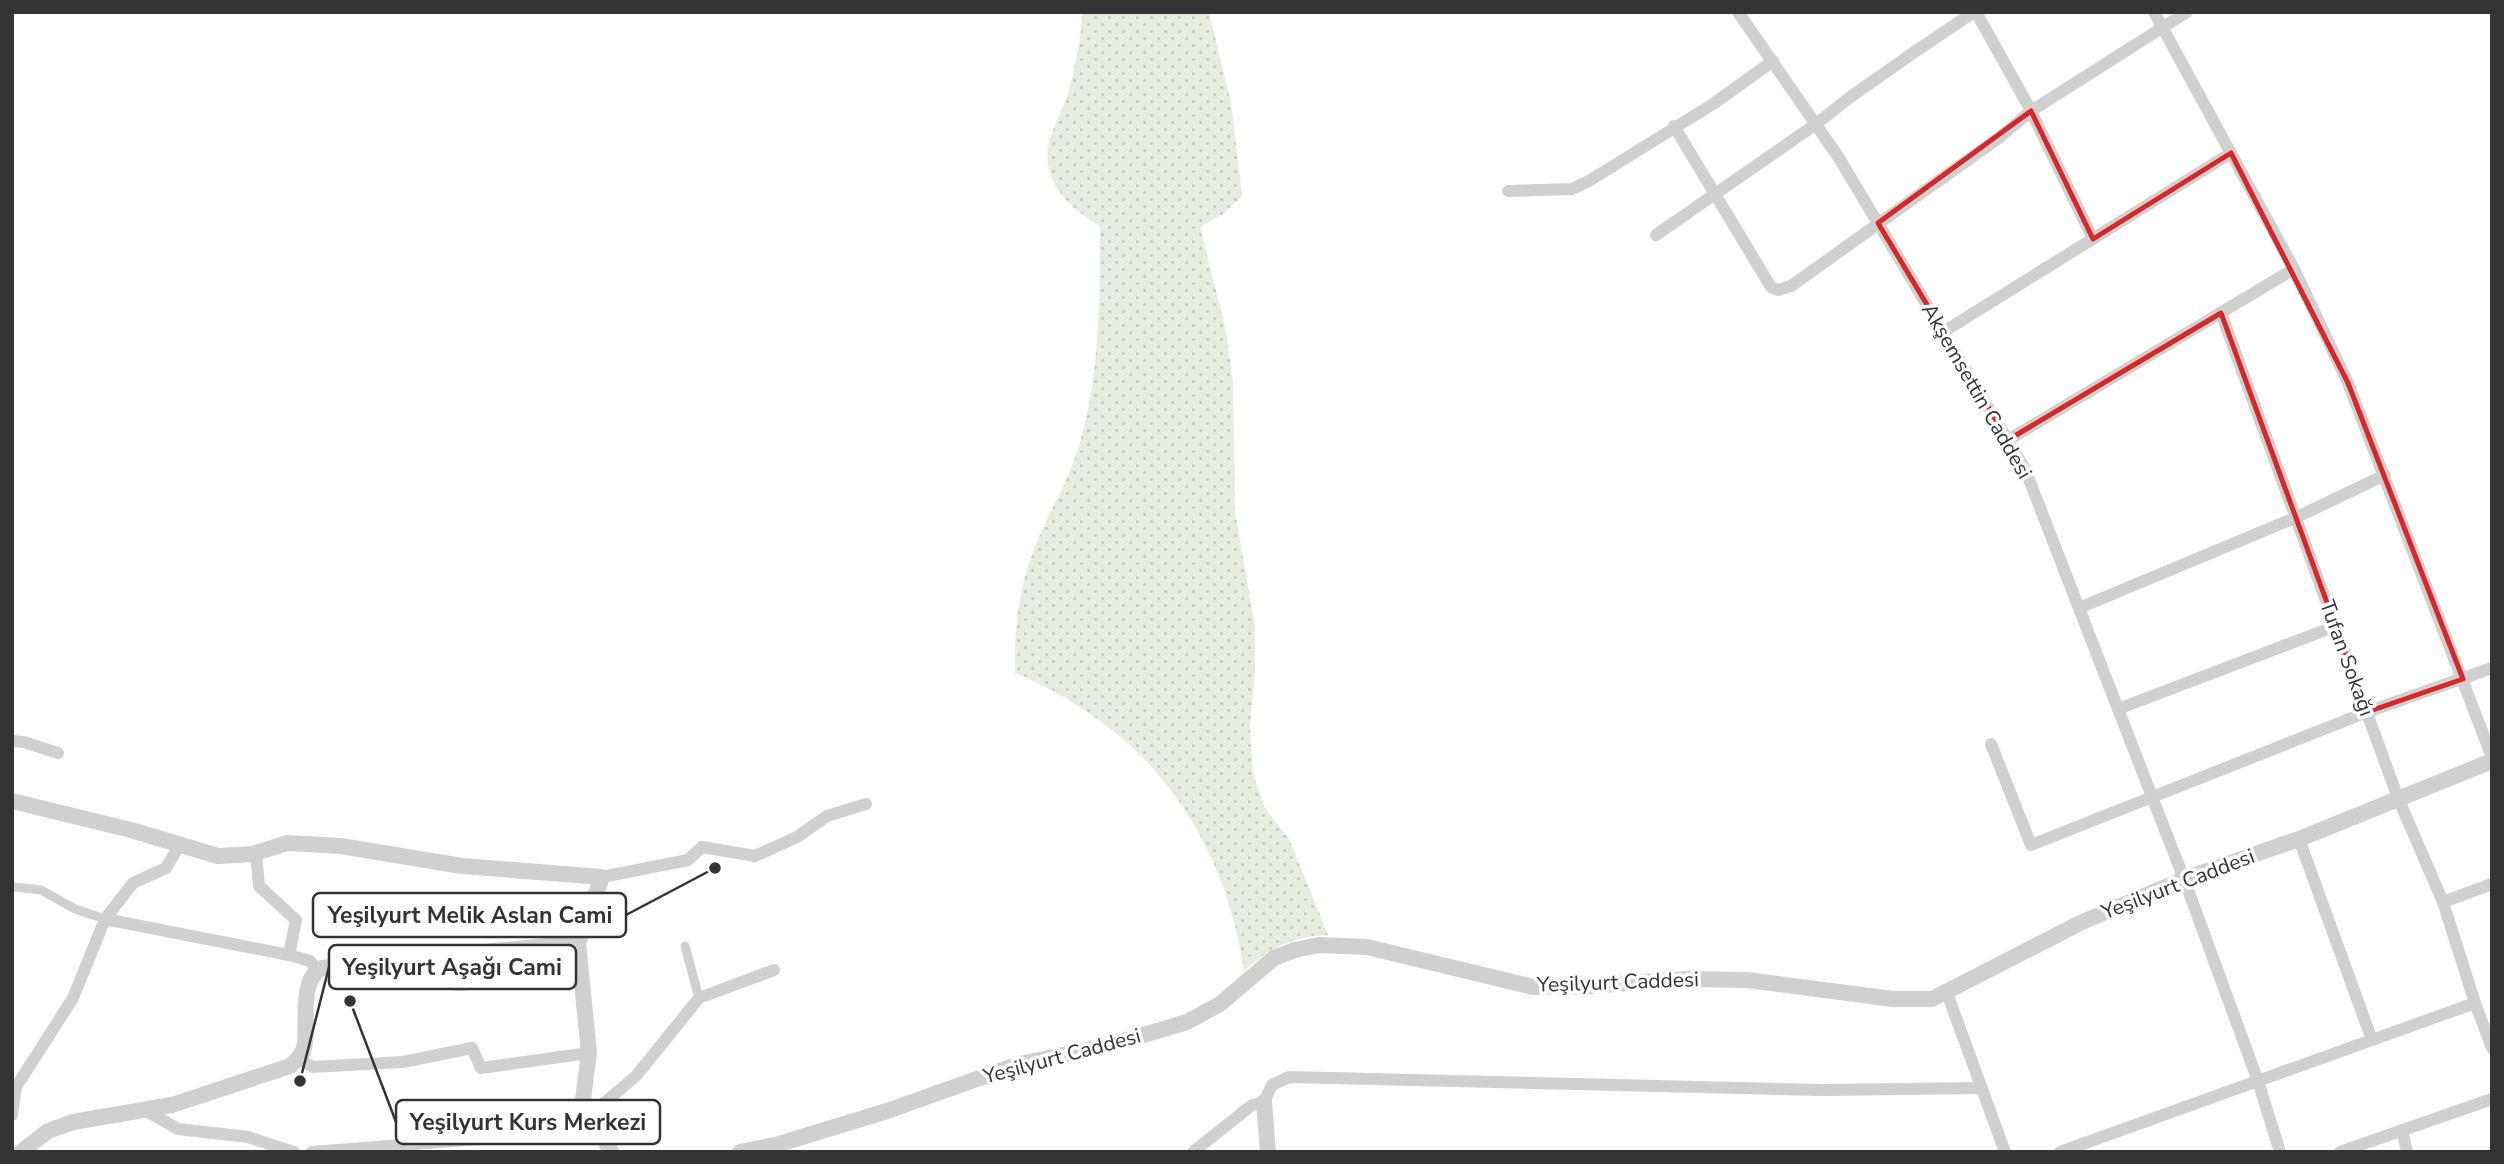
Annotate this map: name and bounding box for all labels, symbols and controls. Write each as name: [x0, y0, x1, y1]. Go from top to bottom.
street label: Akşemsettin Caddesi: [1915, 298, 2039, 484]
street label: Tufan Sokağı: [2313, 596, 2381, 720]
street label: Yeşilyurt Caddesi: [2096, 842, 2259, 926]
callout: Yeşilyurt Melik Aslan Cami: [313, 893, 626, 937]
text: Yeşilyurt Melik Aslan Cami: [327, 900, 612, 931]
callout: Yeşilyurt Aşağı Cami: [329, 945, 576, 989]
text: Yeşilyurt Aşağı Cami: [341, 952, 562, 983]
street label: Yeşilyurt Caddesi: [1536, 965, 1699, 999]
street label: Yeşilyurt Caddesi: [979, 1022, 1144, 1091]
callout: Yeşilyurt Kurs Merkezi: [396, 1100, 660, 1144]
text: Yeşilyurt Kurs Merkezi: [409, 1107, 646, 1138]

